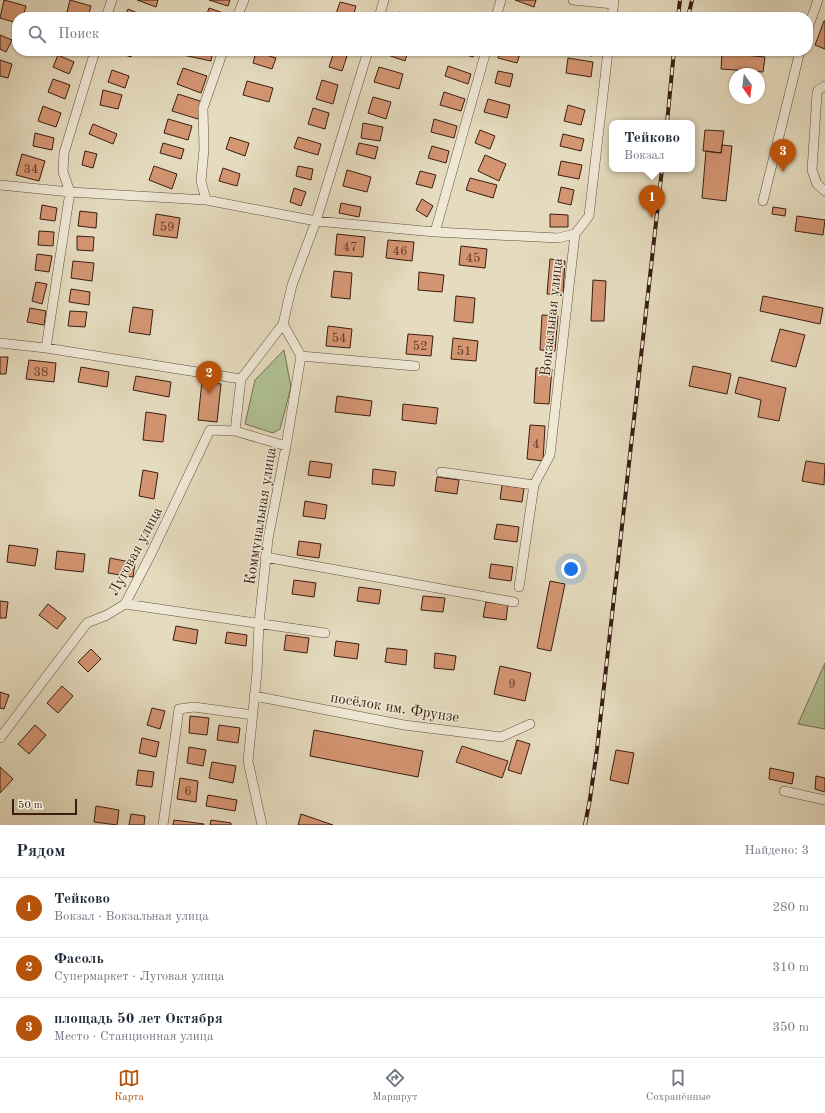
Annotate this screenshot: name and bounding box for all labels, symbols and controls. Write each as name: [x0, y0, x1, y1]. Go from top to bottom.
search box: [12, 12, 813, 56]
icon: search: [26, 23, 48, 45]
text: Поиск: [58, 27, 99, 42]
north arrow: [729, 68, 765, 104]
popup: [609, 120, 695, 172]
text: Тейково: [624, 131, 680, 146]
pin: 3: [770, 139, 796, 172]
text: Вокзал: [624, 149, 665, 162]
house number: 34: [23, 163, 39, 176]
pin: 1: [639, 185, 665, 218]
house number: 59: [159, 221, 175, 234]
house number: 47: [342, 241, 358, 254]
house number: 46: [392, 245, 408, 258]
house number: 45: [465, 252, 481, 265]
street label: Вокзальная улица: [539, 257, 566, 377]
house number: 54: [331, 332, 347, 345]
house number: 52: [412, 340, 428, 353]
house number: 51: [456, 345, 472, 358]
pin: 2: [196, 361, 222, 394]
house number: 38: [33, 366, 49, 379]
house number: 4: [532, 438, 540, 451]
street label: Коммунальная улица: [243, 446, 280, 586]
street label: Луговая улица: [107, 504, 166, 598]
your location: [561, 559, 581, 579]
house number: 9: [508, 678, 516, 691]
street label: посёлок им. Фрунзе: [329, 691, 460, 726]
house number: 6: [184, 785, 192, 798]
scale bar: [12, 797, 77, 816]
text: 50 m: [18, 800, 43, 811]
text: Рядом: [16, 843, 65, 860]
text: Найдено: 3: [745, 844, 809, 857]
text: Тейково: [54, 892, 110, 907]
text: 1: [25, 901, 33, 914]
text: 280 m: [772, 901, 809, 914]
text: Вокзал · Вокзальная улица: [54, 910, 209, 923]
text: Фасоль: [54, 952, 104, 967]
text: 2: [25, 961, 33, 974]
text: 310 m: [772, 961, 809, 974]
text: Супермаркет · Луговая улица: [54, 970, 224, 983]
text: площадь 50 лет Октября: [54, 1012, 223, 1027]
text: 3: [25, 1021, 33, 1034]
text: 350 m: [772, 1021, 809, 1034]
text: Место · Станционная улица: [54, 1030, 213, 1043]
tab: Карта: [114, 1067, 144, 1105]
tab: Маршрут: [372, 1067, 418, 1105]
tab: Сохранённые: [646, 1067, 711, 1105]

